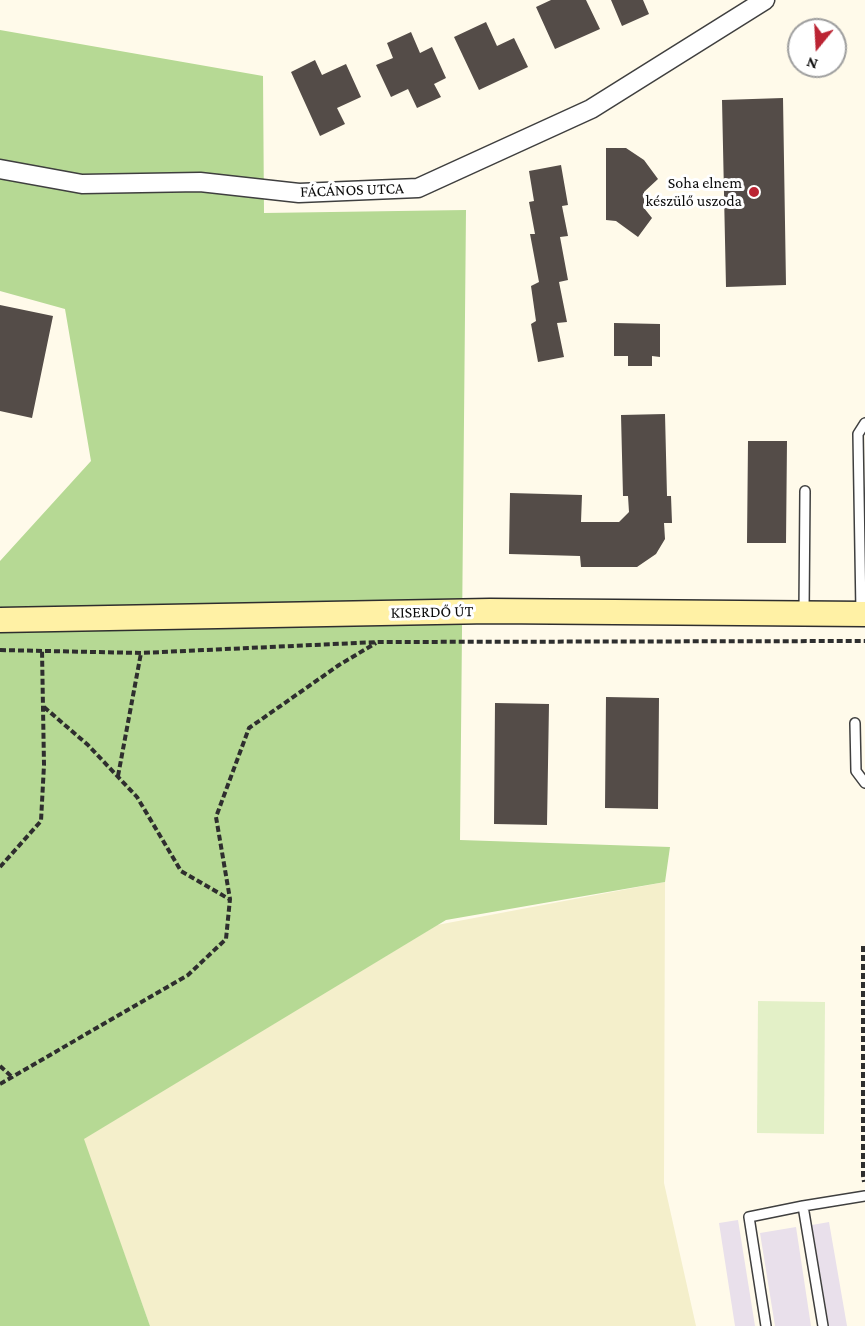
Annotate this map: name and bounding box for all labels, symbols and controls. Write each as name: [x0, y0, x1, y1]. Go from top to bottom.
north arrow: [787, 18, 847, 78]
text: N: [804, 54, 820, 73]
place label: Soha elnem készülő uszoda: [645, 173, 742, 211]
street label: FÁCÁNOS UTCA: [300, 179, 404, 201]
marker: Soha elnem készülő uszoda: [747, 185, 761, 199]
street label: KISERDŐ ÚT: [391, 602, 473, 622]

